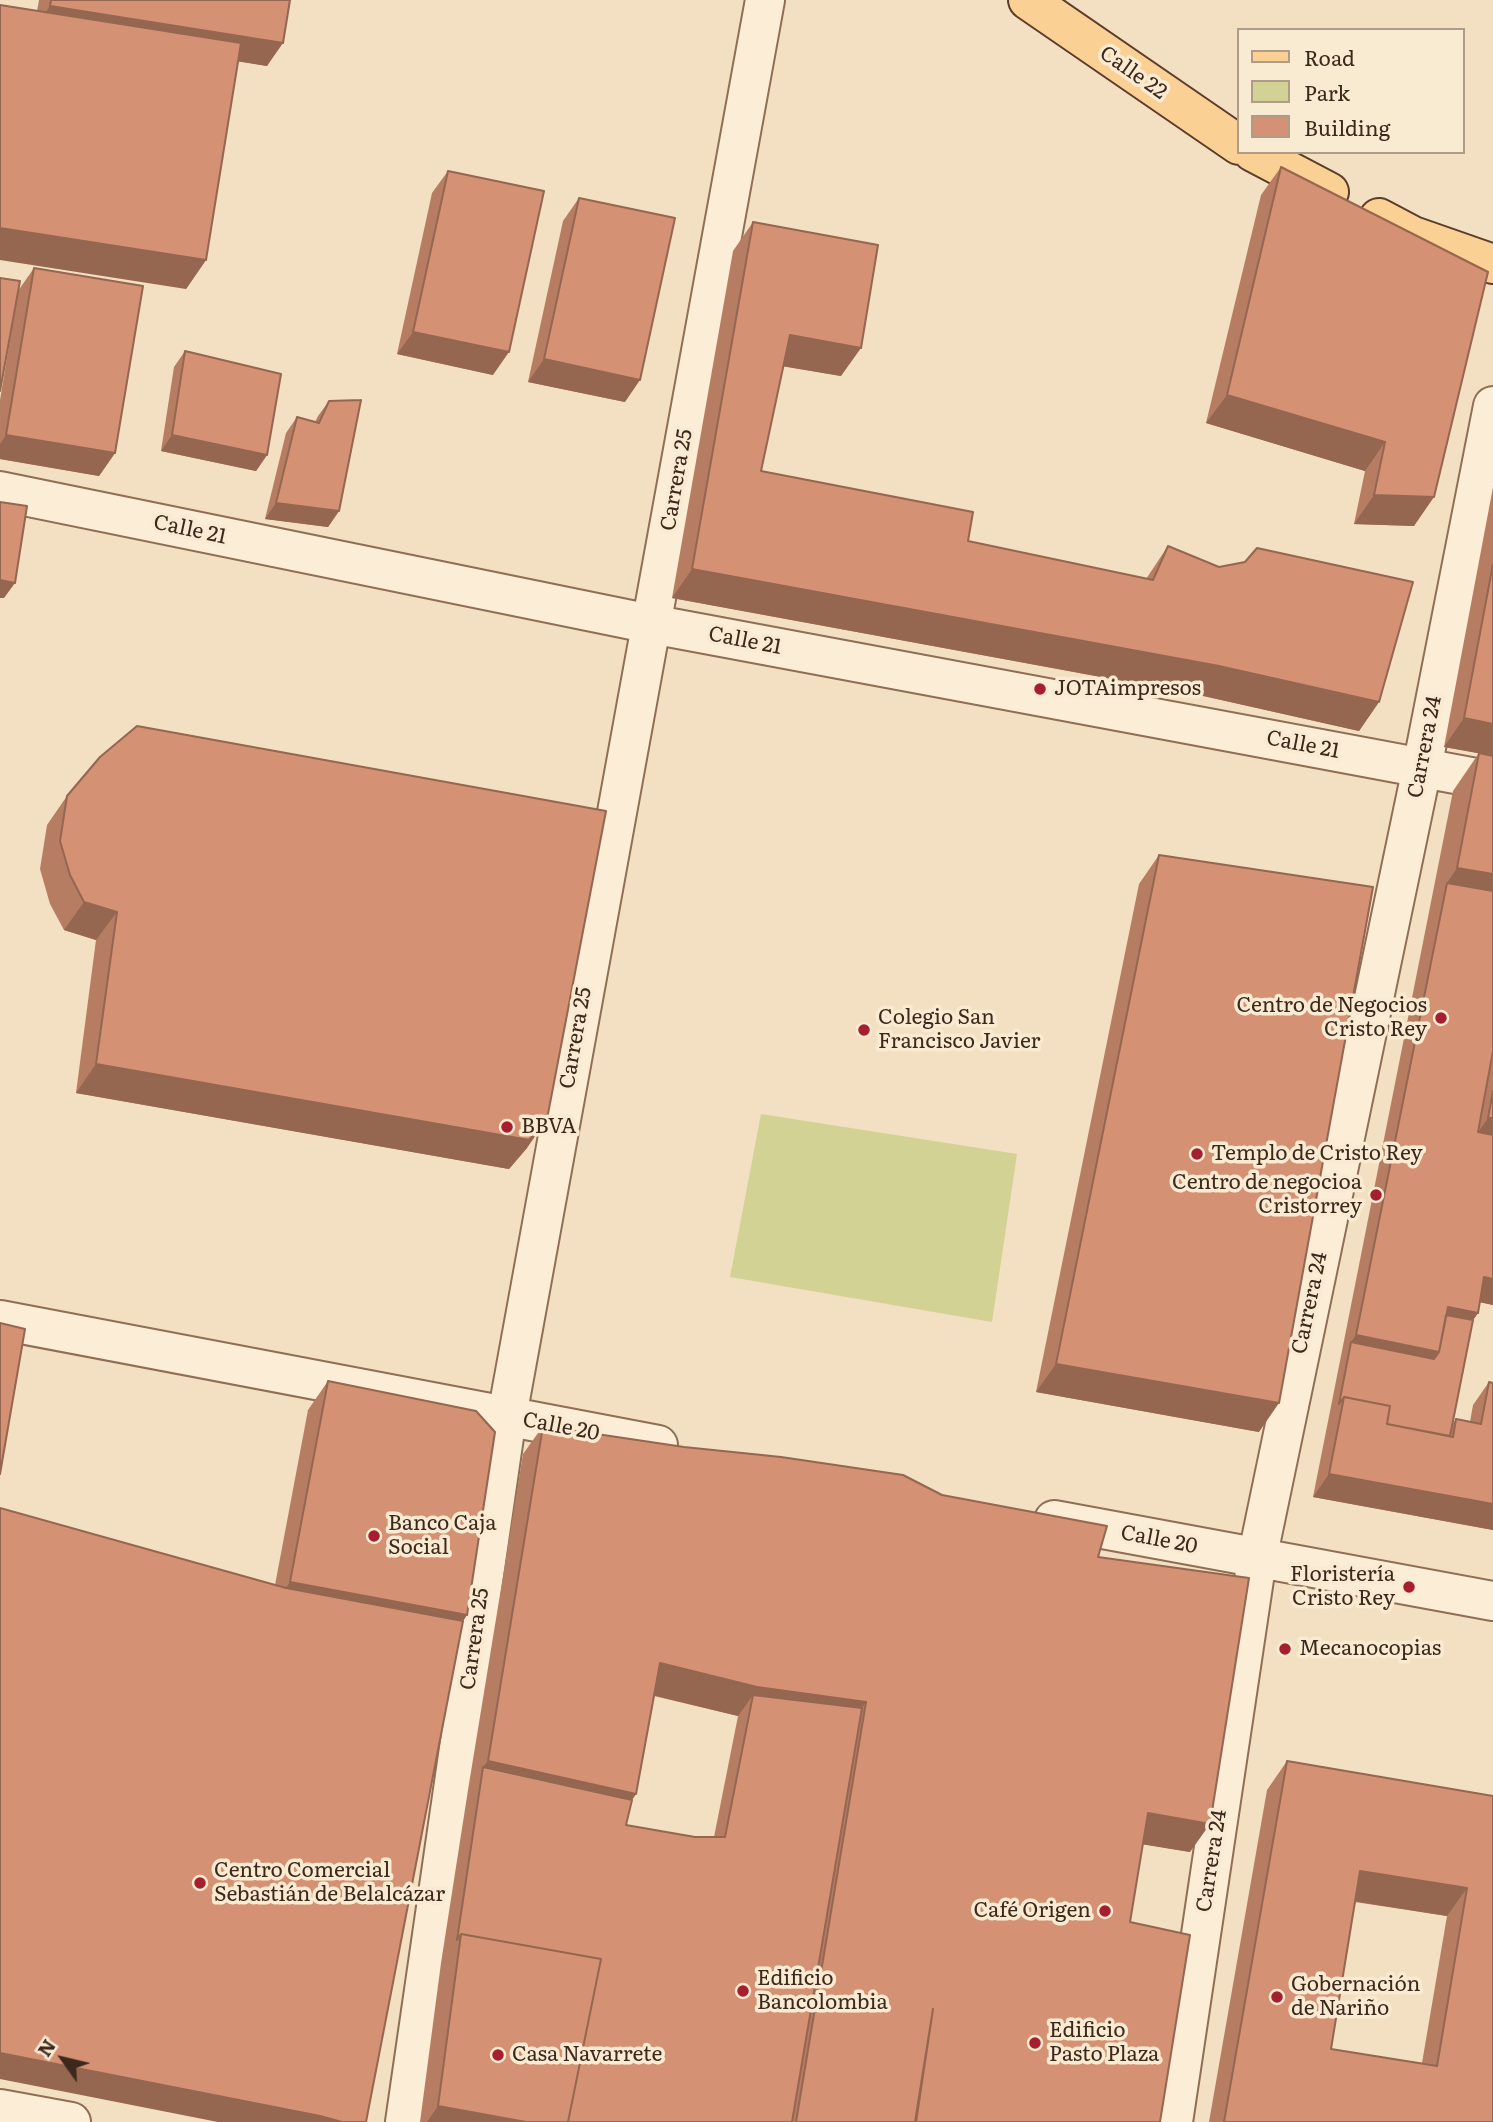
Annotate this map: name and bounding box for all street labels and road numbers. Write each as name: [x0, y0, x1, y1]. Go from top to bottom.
street label: Calle 22: [1095, 41, 1171, 105]
street label: Carrera 25: [656, 427, 698, 533]
street label: Calle 21: [151, 510, 229, 550]
street label: Calle 21: [706, 622, 784, 660]
street label: Carrera 24: [1403, 694, 1447, 800]
street label: Calle 21: [1264, 726, 1342, 764]
street label: Carrera 25: [555, 985, 597, 1091]
street label: Carrera 24: [1287, 1250, 1333, 1356]
street label: Calle 20: [521, 1407, 601, 1447]
street label: Calle 20: [1119, 1520, 1199, 1560]
street label: Carrera 25: [455, 1586, 495, 1692]
street label: Carrera 24: [1191, 1808, 1233, 1914]

